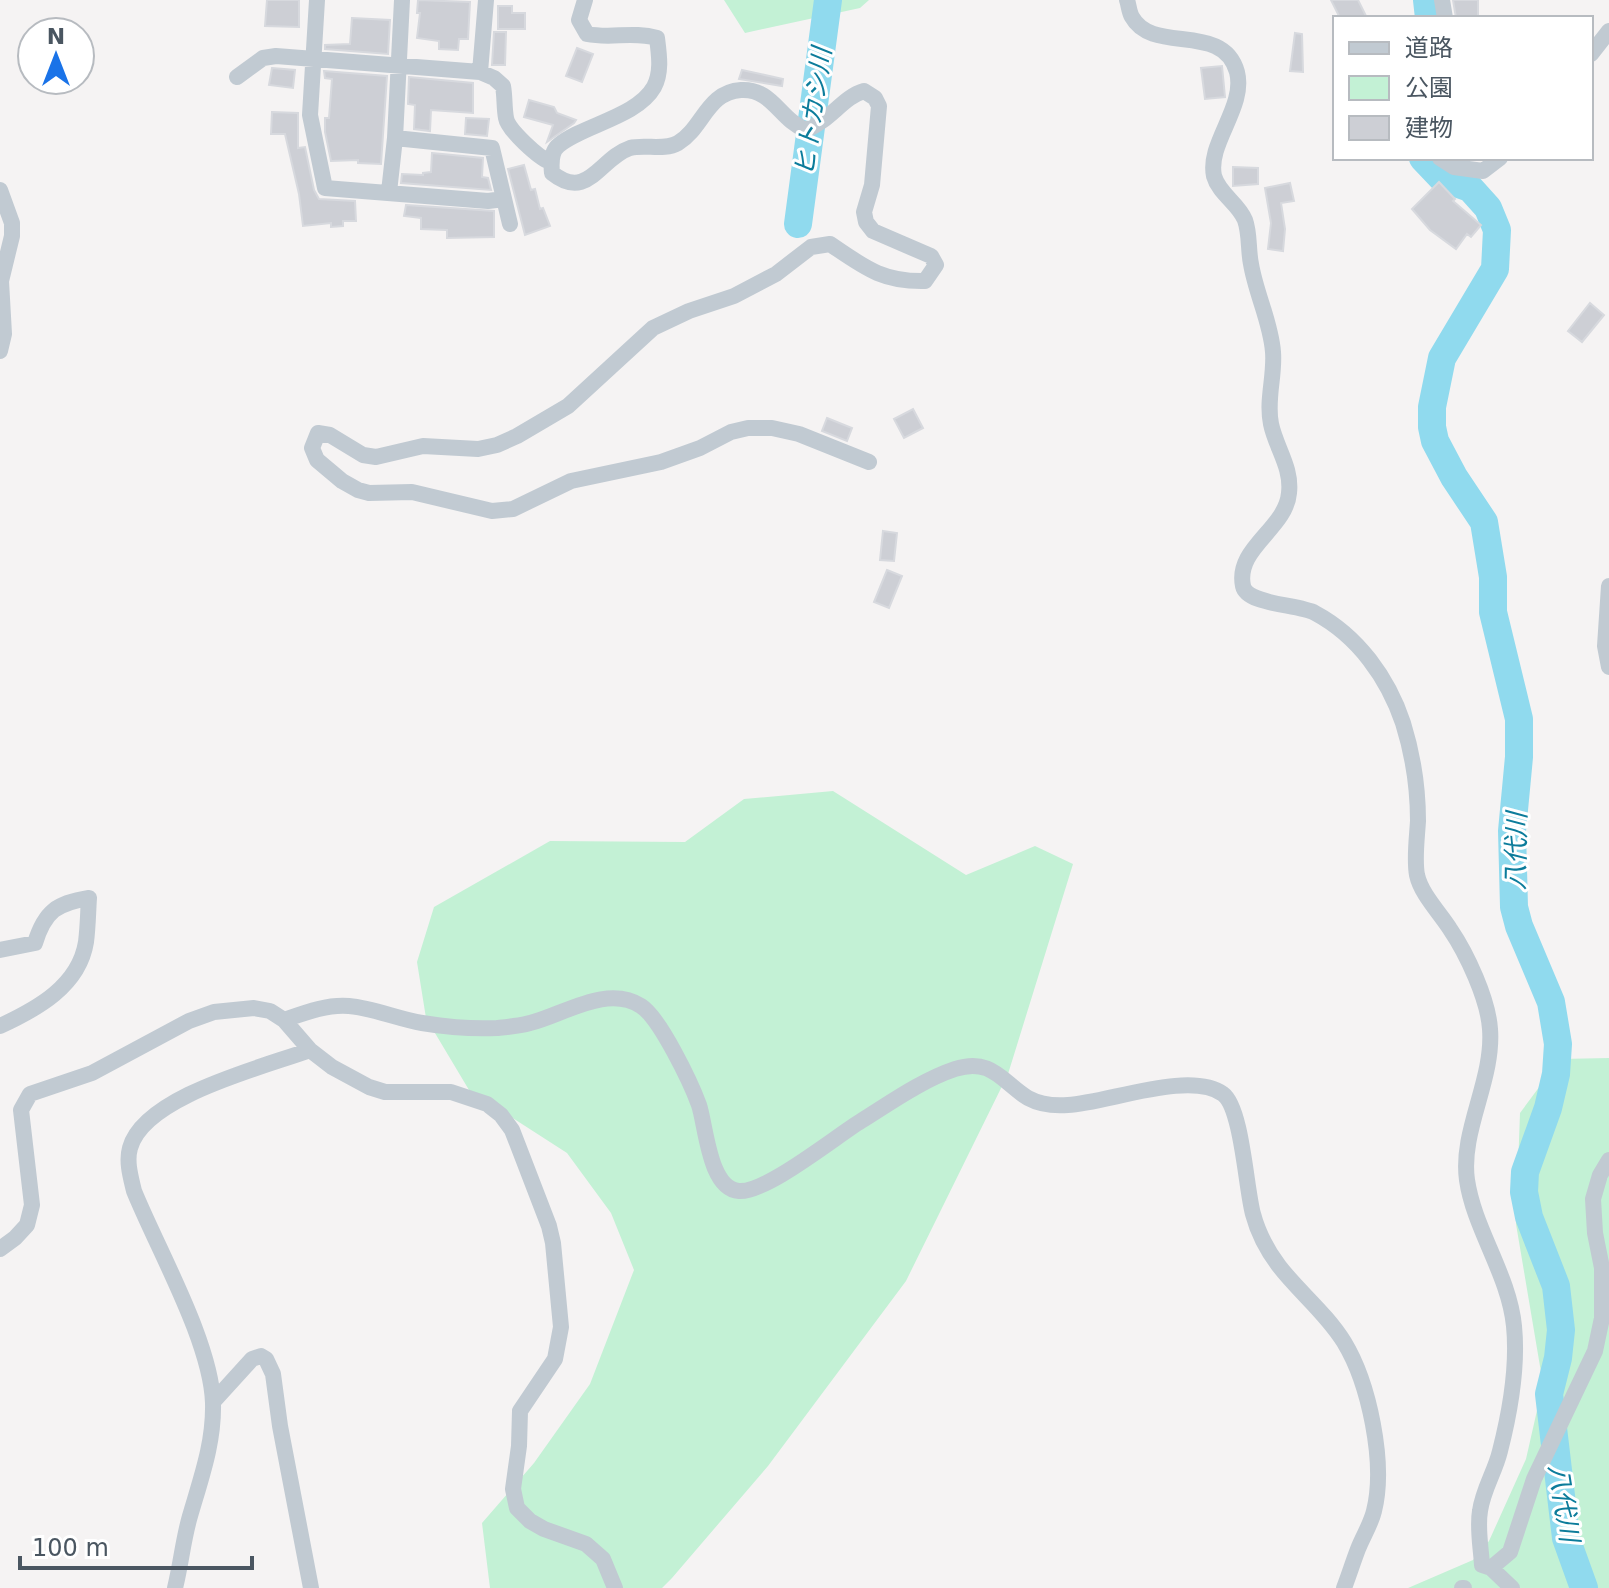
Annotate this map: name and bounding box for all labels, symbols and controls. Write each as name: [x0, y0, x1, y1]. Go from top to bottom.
north arrow: [16, 16, 96, 96]
legend: [1333, 16, 1593, 160]
text: N: [47, 24, 65, 49]
text: 道路: [1405, 34, 1453, 62]
water label: ヒトカシ川: [789, 43, 837, 178]
text: 公園: [1405, 74, 1453, 102]
text: 建物: [1405, 114, 1453, 142]
water label: 八代川: [1500, 809, 1532, 890]
water label: 八代川: [1543, 1462, 1585, 1547]
scale bar: [20, 1520, 252, 1570]
text: 100 m: [32, 1534, 109, 1562]

